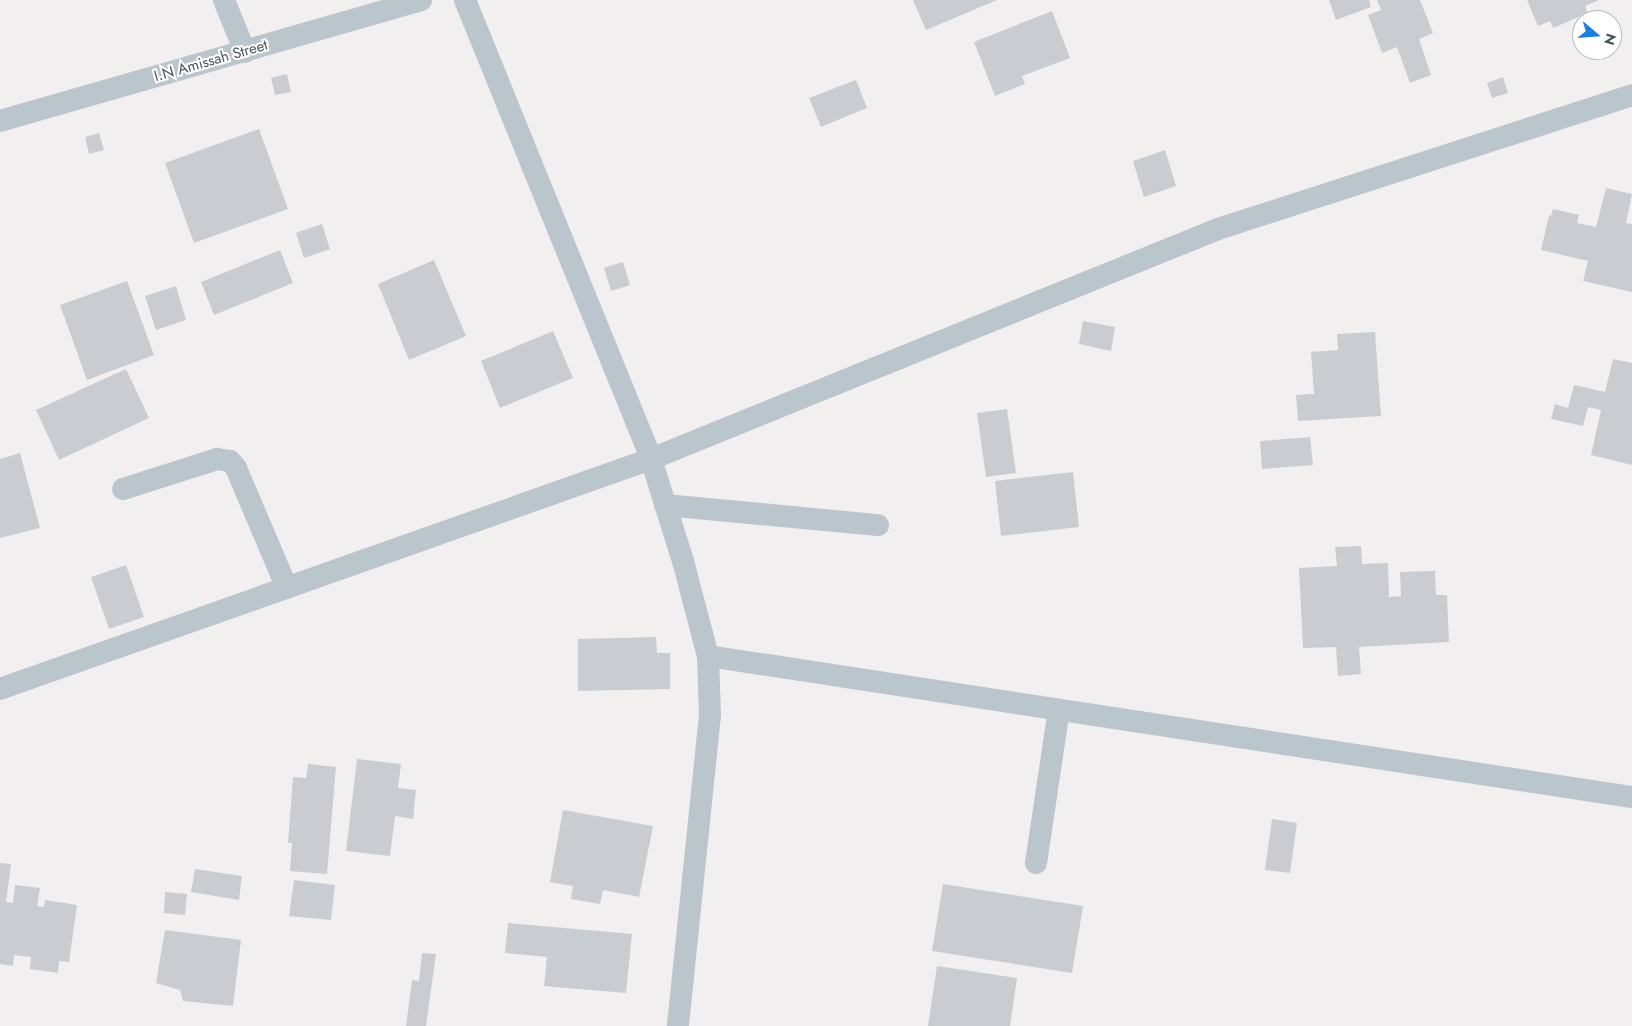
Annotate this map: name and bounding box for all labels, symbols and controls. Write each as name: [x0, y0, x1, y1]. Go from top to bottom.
north arrow: [1572, 10, 1622, 60]
text: N: [1599, 31, 1622, 48]
street label: I.N Amissah Street: [152, 36, 270, 86]

